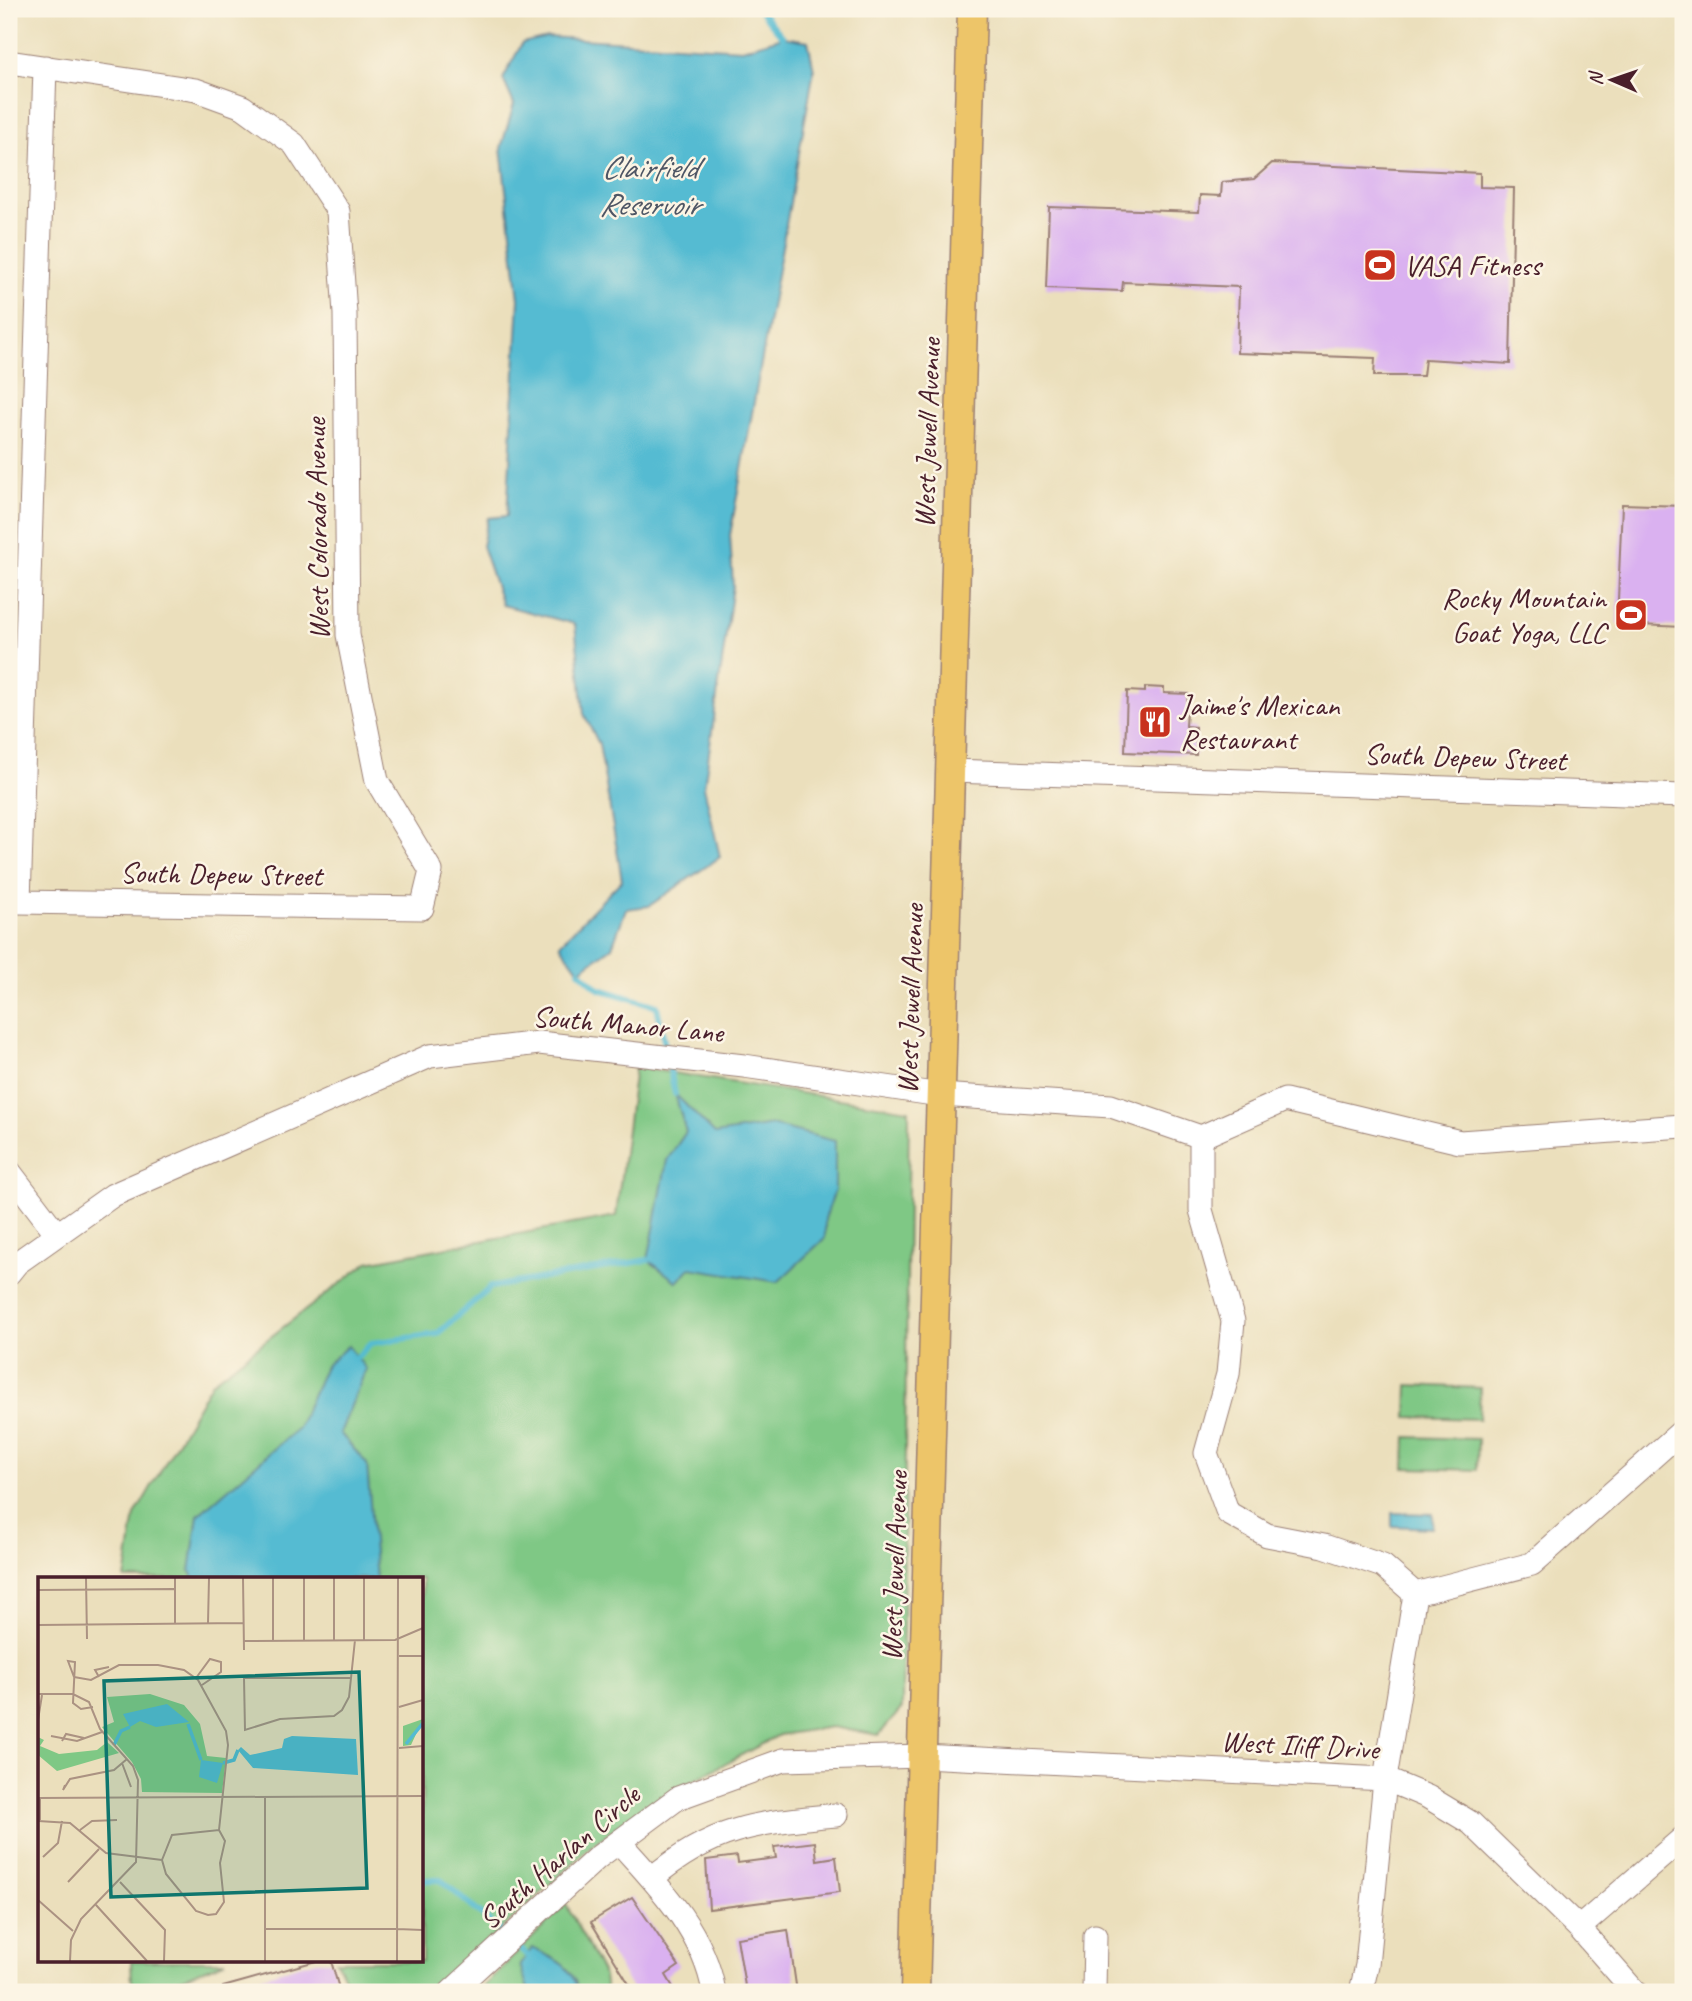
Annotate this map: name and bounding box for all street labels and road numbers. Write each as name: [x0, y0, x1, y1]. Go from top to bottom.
street label: West Jewell Avenue: [905, 335, 949, 528]
street label: West Colorado Avenue: [296, 415, 338, 640]
street label: South Depew Street: [1363, 734, 1570, 780]
street label: South Depew Street: [120, 853, 325, 895]
street label: West Jewell Avenue: [888, 901, 932, 1094]
street label: South Manor Lane: [531, 997, 727, 1051]
street label: West Jewell Avenue: [872, 1468, 916, 1661]
street label: West Iliff Drive: [1220, 1722, 1382, 1768]
street label: South Harlan Circle: [470, 1775, 649, 1938]

